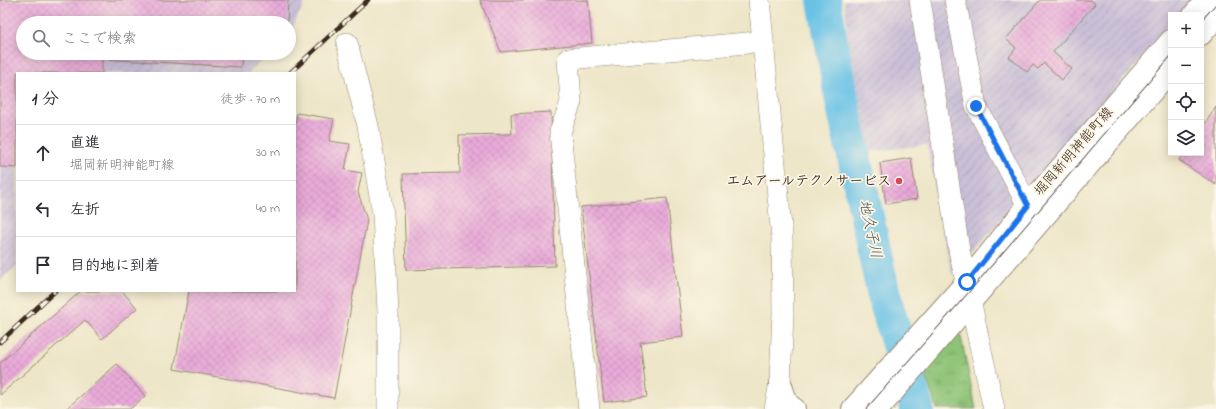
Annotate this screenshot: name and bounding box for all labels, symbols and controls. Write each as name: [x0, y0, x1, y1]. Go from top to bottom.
map controls: [1168, 12, 1204, 156]
button: +: [1168, 12, 1204, 48]
search box: [16, 16, 296, 60]
icon: search: [30, 27, 52, 49]
text: ここで検索: [62, 28, 137, 50]
button: −: [1168, 48, 1204, 84]
button: locate: [1168, 84, 1204, 120]
text: 1 分: [32, 87, 59, 112]
text: 徒歩 · 70 m: [220, 90, 280, 109]
route end: [967, 97, 985, 115]
street label: 堀岡新明神能町線: [1029, 103, 1119, 201]
button: layers: [1168, 120, 1204, 156]
text: 直進: [70, 132, 100, 154]
icon: ahead: [32, 142, 54, 164]
text: 30 m: [256, 143, 280, 162]
text: 堀岡新明神能町線: [70, 156, 174, 175]
place label: エムアールテクノサービス: [726, 171, 891, 192]
marker: エムアールテクノサービス: [894, 176, 904, 186]
water label: 地久子川: [853, 197, 887, 261]
icon: left: [32, 198, 54, 220]
text: 左折: [70, 199, 100, 221]
text: 40 m: [256, 199, 280, 218]
icon: arrive: [32, 254, 54, 276]
text: 目的地に到着: [70, 255, 160, 277]
route start: [958, 273, 976, 291]

